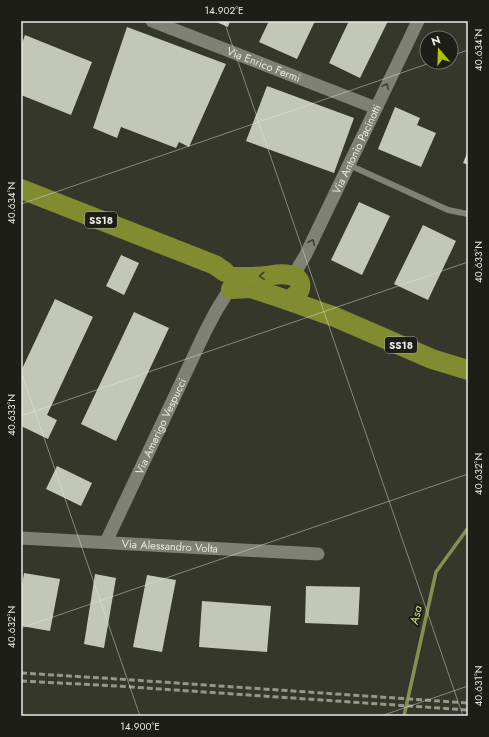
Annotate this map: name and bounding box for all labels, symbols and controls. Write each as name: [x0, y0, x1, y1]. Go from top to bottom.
text: 14.902°E: [204, 3, 244, 18]
text: 40.634°N: [471, 29, 486, 71]
north arrow: [419, 30, 459, 70]
text: N: [429, 32, 442, 50]
street label: Via Enrico Fermi: [225, 43, 303, 86]
one-way arrow: [381, 83, 389, 91]
street label: Via Antonio Pacinotti: [328, 102, 385, 196]
text: 40.634°N: [4, 182, 19, 224]
road number: SS18: [85, 212, 117, 228]
one-way arrow: [307, 238, 315, 246]
text: 40.633°N: [471, 241, 486, 283]
one-way arrow: [259, 272, 265, 280]
road number: SS18: [385, 337, 417, 353]
street label: Via Amerigo Vespucci: [131, 375, 190, 477]
text: 40.633°N: [4, 394, 19, 436]
text: 40.632°N: [471, 453, 486, 495]
street label: Via Alessandro Volta: [121, 535, 218, 557]
water label: Asa: [405, 603, 427, 627]
text: 40.632°N: [4, 606, 19, 648]
text: 40.631°N: [471, 665, 486, 707]
text: 14.900°E: [120, 719, 160, 734]

